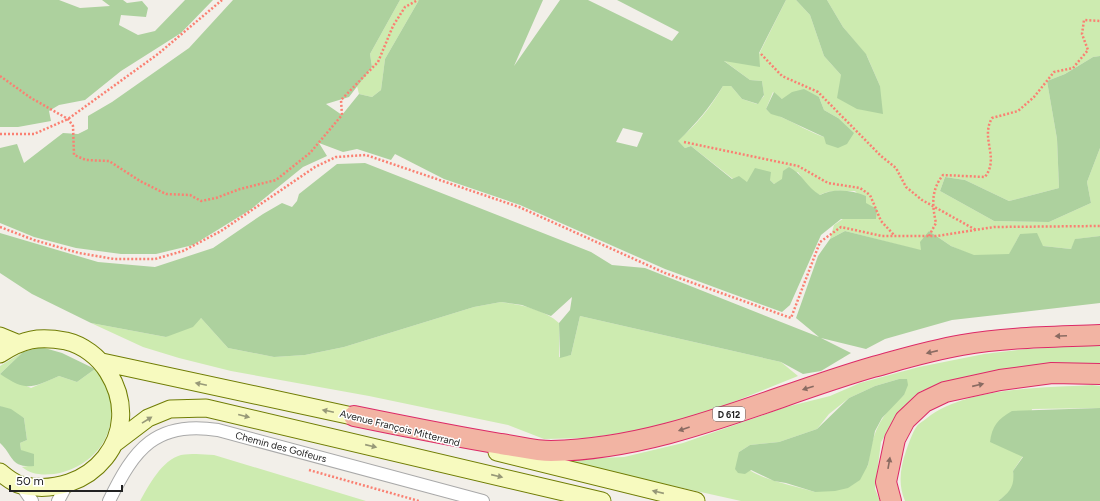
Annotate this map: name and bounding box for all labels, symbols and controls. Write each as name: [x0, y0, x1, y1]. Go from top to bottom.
one-way arrow: [1055, 333, 1067, 340]
one-way arrow: [926, 349, 938, 355]
one-way arrow: [195, 380, 207, 386]
one-way arrow: [972, 381, 984, 387]
one-way arrow: [801, 386, 813, 392]
one-way arrow: [322, 407, 334, 413]
street label: Avenue François Mitterrand: [339, 407, 462, 449]
road number: D 612: [713, 407, 745, 421]
one-way arrow: [238, 413, 250, 419]
one-way arrow: [142, 416, 152, 424]
one-way arrow: [678, 427, 690, 433]
street label: Chemin des Golfeurs: [234, 429, 328, 466]
one-way arrow: [364, 444, 377, 450]
one-way arrow: [886, 457, 892, 469]
scale bar: [10, 467, 122, 493]
one-way arrow: [491, 473, 503, 479]
text: 50 m: [16, 474, 44, 488]
one-way arrow: [652, 489, 664, 495]

